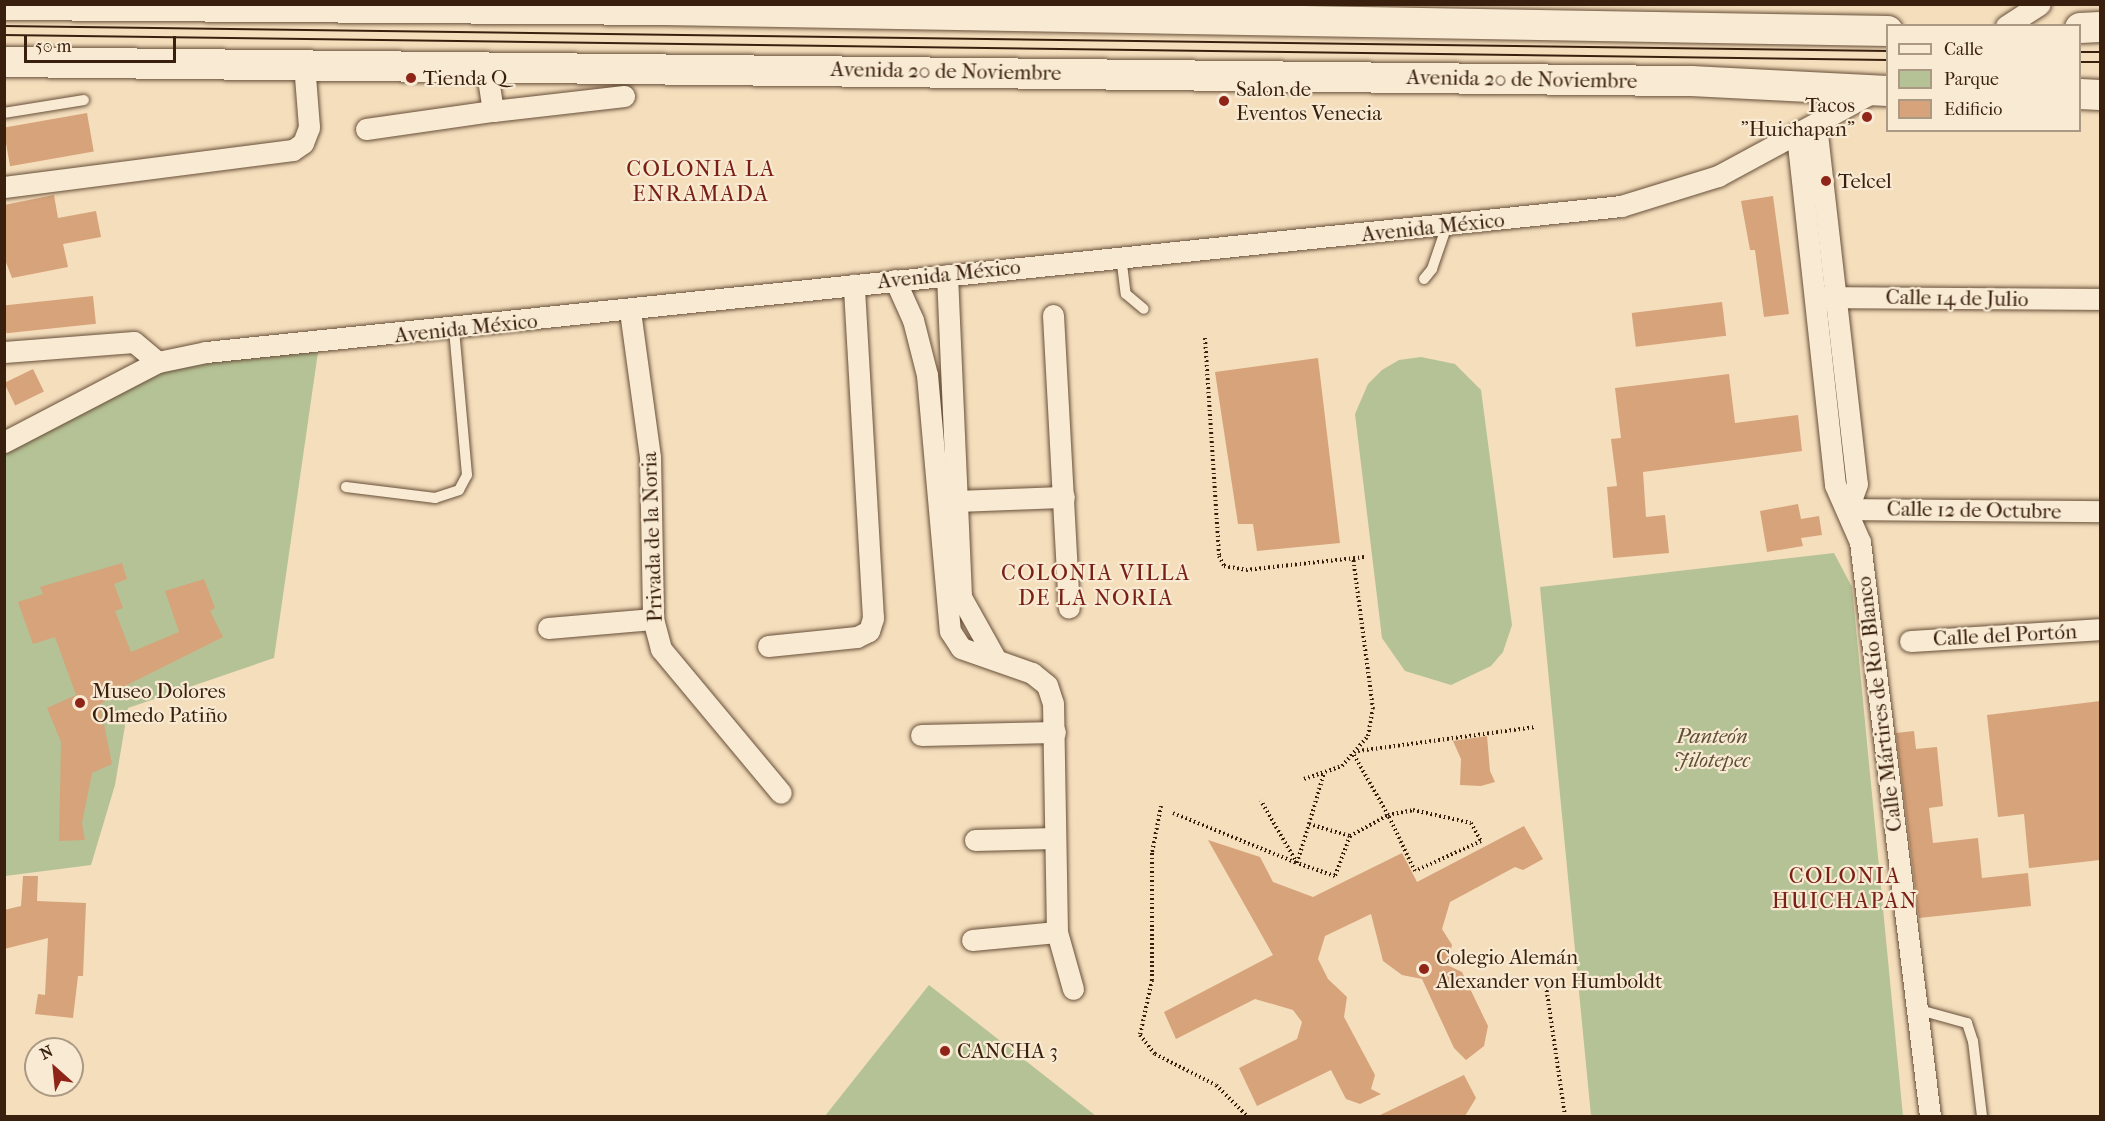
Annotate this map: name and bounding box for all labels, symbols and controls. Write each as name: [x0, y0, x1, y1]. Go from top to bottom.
scale bar: [27, 24, 178, 62]
legend: [1886, 24, 2081, 132]
text: 50 m: [35, 36, 71, 57]
text: Calle: [1944, 39, 1983, 60]
street label: Avenida 20 de Noviembre: [830, 56, 1062, 86]
street label: Avenida 20 de Noviembre: [1406, 64, 1638, 94]
place label: Tienda Q: [423, 65, 507, 91]
text: Parque: [1944, 69, 1999, 90]
marker: Tienda Q: [404, 71, 418, 85]
place label: Salon de Eventos Venecia: [1236, 76, 1382, 126]
place label: Tacos "Huichapan": [1740, 92, 1855, 142]
marker: Salon de Eventos Venecia: [1217, 94, 1231, 108]
text: Edificio: [1944, 99, 2002, 120]
marker: Tacos "Huichapan": [1860, 110, 1874, 124]
district label: COLONIA LA ENRAMADA: [626, 156, 776, 208]
place label: Telcel: [1838, 168, 1892, 194]
marker: Telcel: [1819, 174, 1833, 188]
street label: Avenida México: [1360, 207, 1506, 247]
street label: Avenida México: [876, 254, 1022, 294]
street label: Calle 14 de Julio: [1885, 284, 2029, 312]
street label: Avenida México: [393, 308, 539, 348]
street label: Privada de la Noria: [636, 451, 668, 623]
street label: Calle 12 de Octubre: [1887, 496, 2061, 524]
district label: COLONIA VILLA DE LA NORIA: [1001, 560, 1191, 612]
street label: Calle Mártires de Río Blanco: [1851, 575, 1907, 833]
street label: Calle del Portón: [1932, 619, 2078, 651]
place label: Museo Dolores Olmedo Patiño: [92, 678, 227, 728]
marker: Museo Dolores Olmedo Patiño: [73, 696, 87, 710]
park label: Panteón Jilotepec: [1674, 723, 1750, 773]
district label: COLONIA HUICHAPAN: [1772, 863, 1918, 914]
place label: Colegio Alemán Alexander von Humboldt: [1436, 944, 1663, 994]
marker: Colegio Alemán Alexander von Humboldt: [1417, 962, 1431, 976]
north arrow: [24, 1037, 84, 1097]
place label: CANCHA 3: [957, 1038, 1058, 1064]
text: N: [37, 1041, 56, 1064]
marker: CANCHA 3: [938, 1044, 952, 1058]

